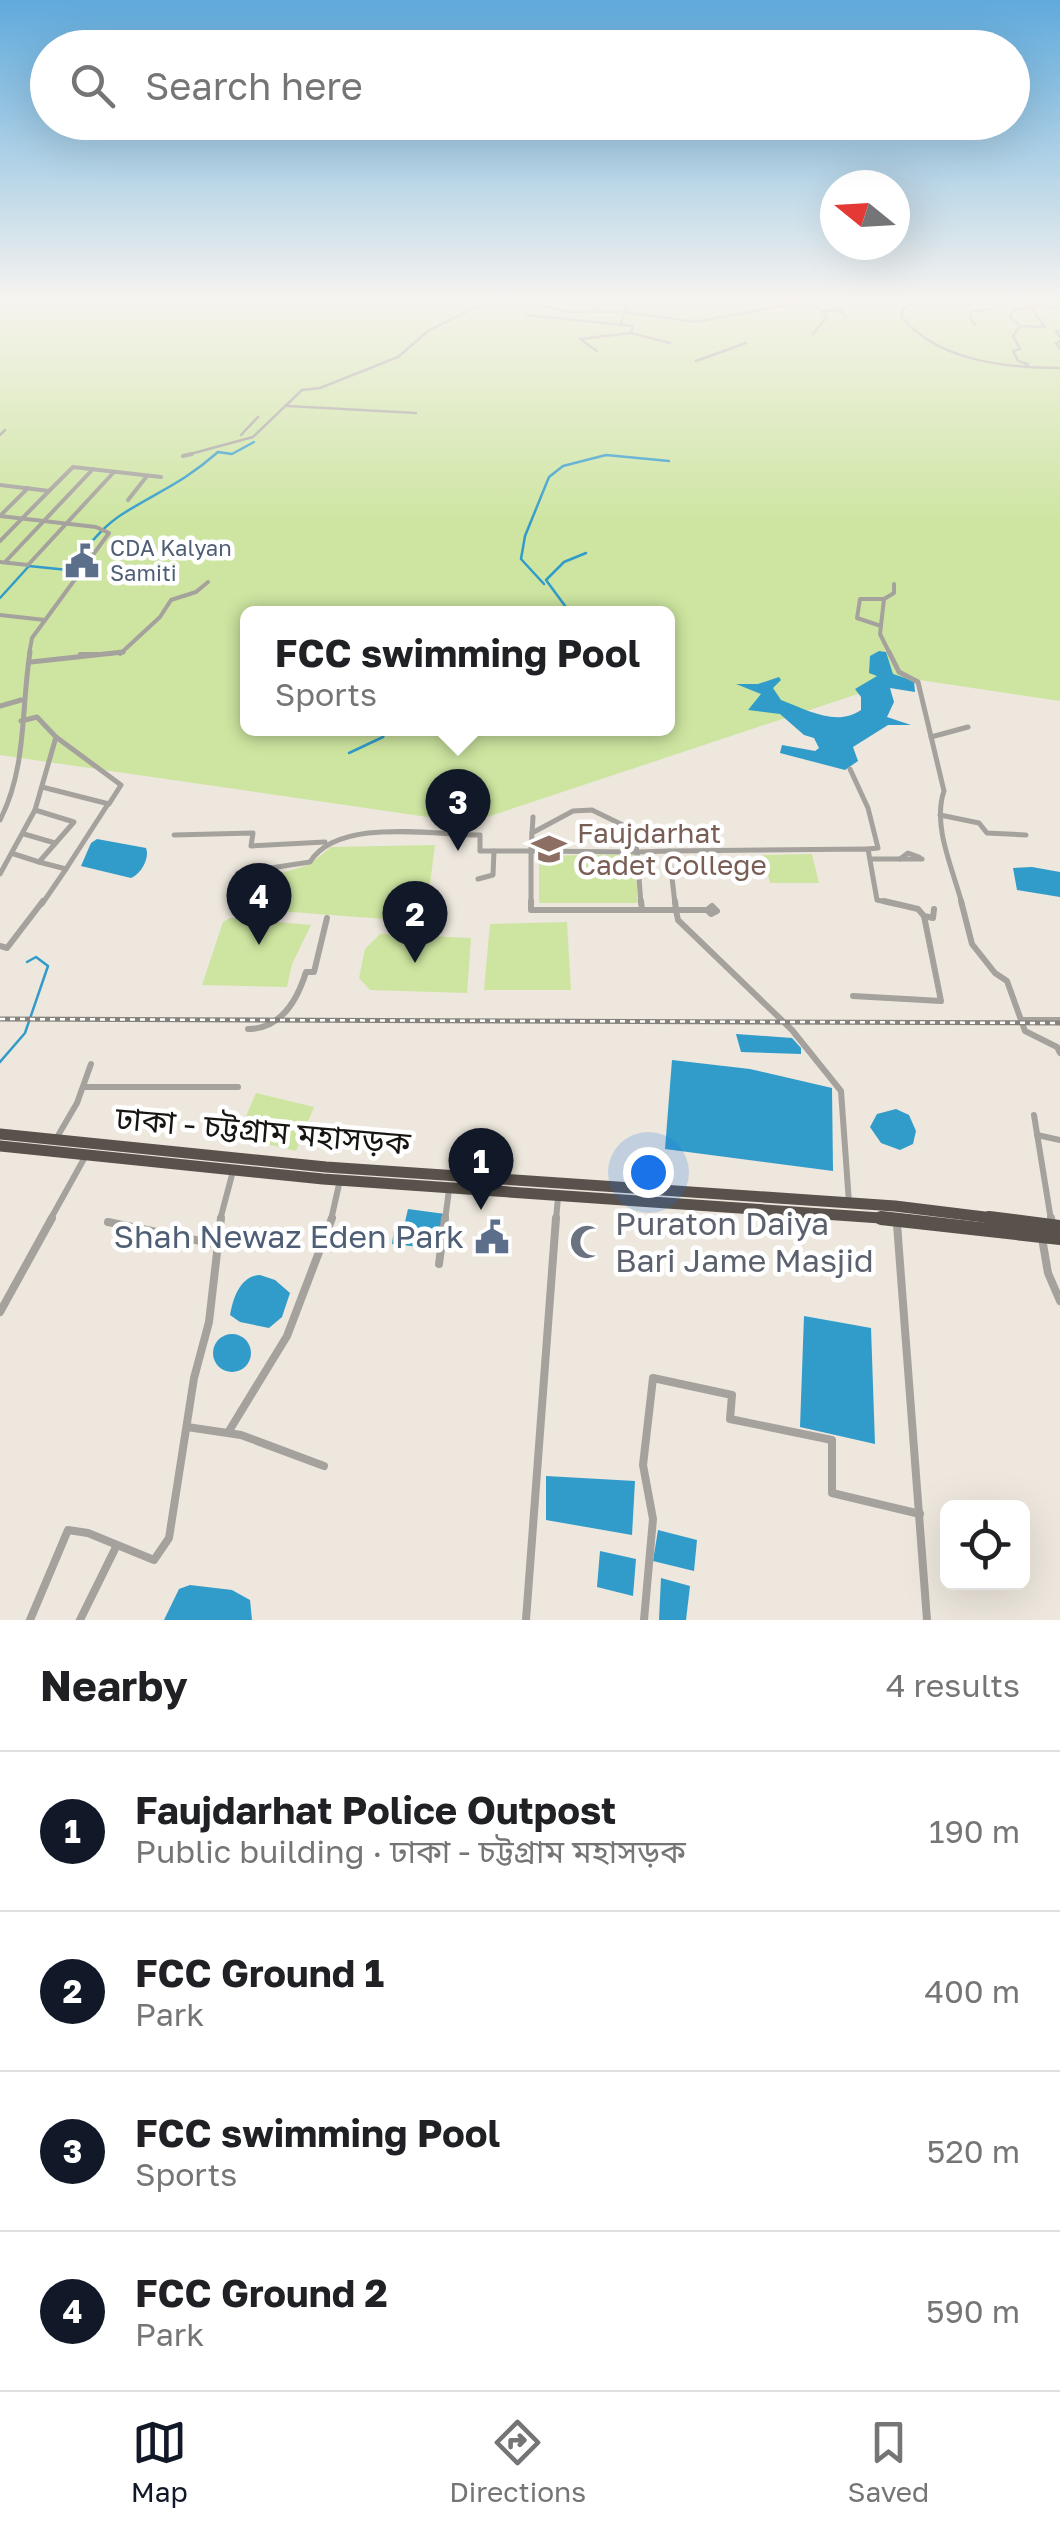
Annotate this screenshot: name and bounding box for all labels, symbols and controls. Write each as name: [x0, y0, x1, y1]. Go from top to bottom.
search box: [30, 30, 1030, 140]
icon: search: [65, 58, 120, 113]
text: Search here: [145, 63, 363, 108]
north arrow: [820, 170, 910, 260]
place label: CDA Kalyan Samiti: [110, 534, 232, 586]
public building icon: CDA Kalyan Samiti: [63, 542, 101, 580]
popup: [240, 606, 675, 736]
text: FCC swimming Pool: [275, 630, 640, 675]
text: Sports: [275, 675, 377, 713]
pin: 3: [426, 768, 490, 851]
place label: Faujdarhat Cadet College: [577, 816, 767, 881]
school or university icon: Faujdarhat Cadet College: [530, 830, 568, 868]
pin: 4: [226, 862, 292, 945]
pin: 2: [382, 880, 448, 963]
street label: ঢাকা - চট্টগ্রাম মহাসড়ক: [113, 1098, 413, 1162]
pin: 1: [448, 1128, 514, 1210]
your location: [623, 1147, 674, 1198]
place label: Puraton Daiya Bari Jame Masjid: [615, 1204, 874, 1279]
place label: Shah Newaz Eden Park: [113, 1217, 464, 1255]
public building icon: Shah Newaz Eden Park: [473, 1218, 511, 1256]
mosque icon: Puraton Daiya Bari Jame Masjid: [568, 1223, 606, 1261]
map controls: [940, 1500, 1030, 1590]
button: locate: [940, 1500, 1030, 1590]
text: Nearby: [40, 1660, 188, 1710]
text: 4 results: [886, 1666, 1020, 1704]
text: Faujdarhat Police Outpost: [135, 1787, 616, 1832]
text: 1: [64, 1812, 81, 1850]
text: 190 m: [929, 1812, 1020, 1850]
text: Public building · ঢাকা - চট্টগ্রাম মহাসড়ক: [135, 1832, 686, 1870]
text: FCC Ground 1: [135, 1950, 384, 1995]
text: 2: [63, 1972, 82, 2010]
text: 400 m: [924, 1972, 1020, 2010]
text: Park: [135, 1995, 204, 2033]
text: FCC swimming Pool: [135, 2110, 500, 2155]
text: 3: [63, 2132, 82, 2170]
text: 520 m: [927, 2132, 1020, 2170]
text: Sports: [135, 2155, 237, 2193]
text: FCC Ground 2: [135, 2270, 388, 2315]
text: 4: [62, 2292, 83, 2330]
text: 590 m: [926, 2292, 1020, 2330]
text: Park: [135, 2315, 204, 2353]
tab: Map: [131, 2415, 188, 2508]
tab: Directions: [449, 2415, 586, 2508]
tab: Saved: [847, 2415, 929, 2508]

